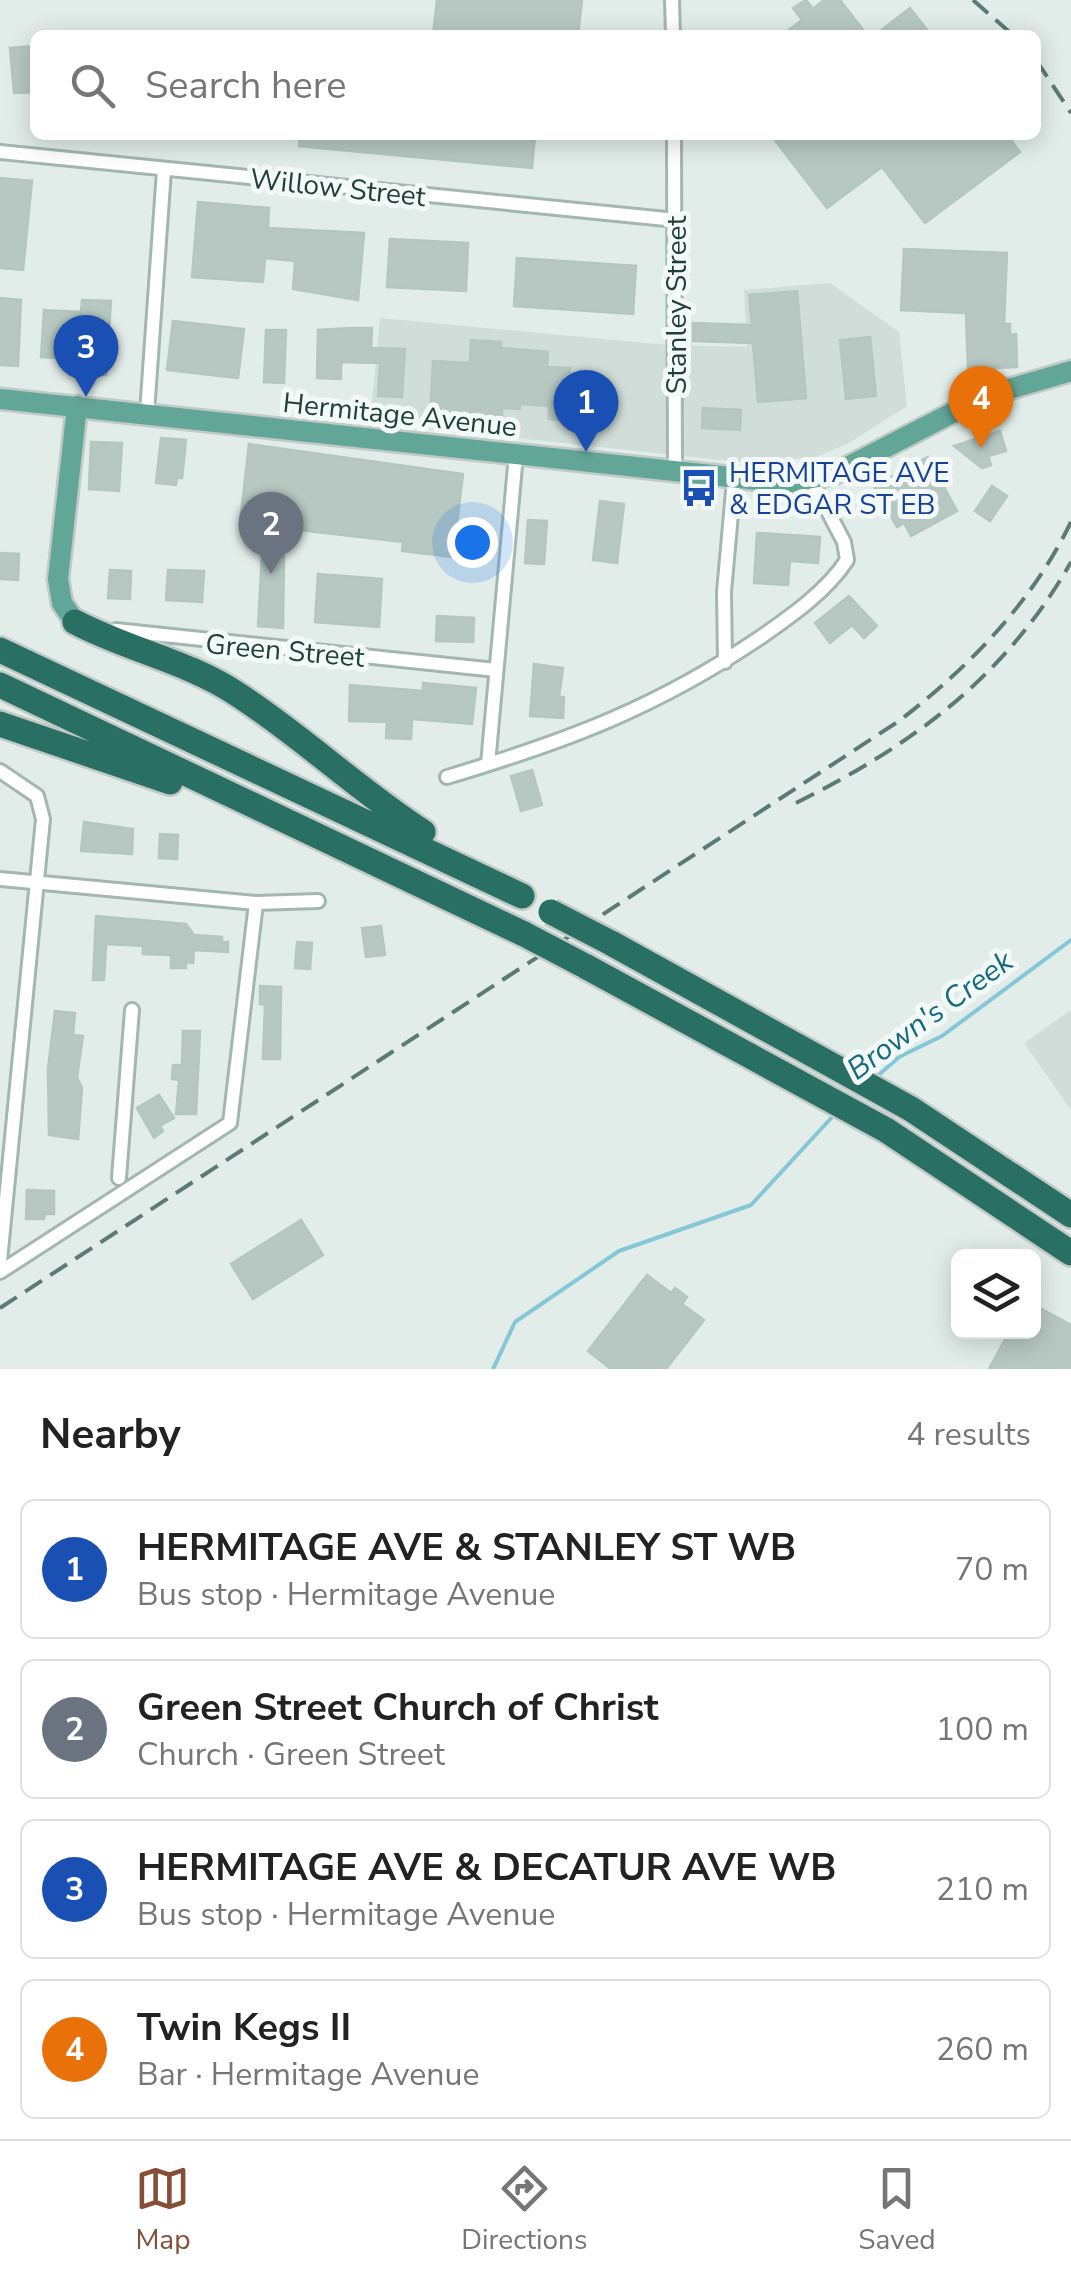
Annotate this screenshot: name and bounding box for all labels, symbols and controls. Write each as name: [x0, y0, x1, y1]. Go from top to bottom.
search box: [30, 30, 1041, 140]
icon: search: [65, 58, 120, 113]
text: Search here: [145, 60, 346, 111]
street label: Willow Street: [248, 160, 428, 216]
street label: Stanley Street: [658, 216, 696, 394]
pin: 3: [54, 314, 118, 397]
pin: 4: [948, 366, 1014, 448]
pin: 1: [554, 370, 618, 452]
street label: Hermitage Avenue: [281, 384, 519, 446]
place label: HERMITAGE AVE & EDGAR ST EB: [729, 454, 950, 524]
bus stop icon: HERMITAGE AVE & EDGAR ST EB: [678, 467, 720, 509]
pin: 2: [238, 492, 304, 574]
your location: [447, 517, 498, 568]
street label: Green Street: [204, 625, 366, 677]
water label: Brown's Creek: [839, 941, 1022, 1090]
map controls: [951, 1249, 1041, 1339]
button: layers: [951, 1249, 1041, 1339]
text: Nearby: [40, 1406, 181, 1463]
text: 4 results: [906, 1413, 1031, 1456]
text: HERMITAGE AVE & STANLEY ST WB: [137, 1522, 796, 1573]
text: 1: [65, 1548, 84, 1591]
text: 70 m: [955, 1548, 1029, 1591]
text: Bus stop · Hermitage Avenue: [137, 1573, 555, 1616]
text: Green Street Church of Christ: [137, 1682, 659, 1733]
text: 2: [65, 1708, 84, 1751]
text: 100 m: [936, 1708, 1029, 1751]
text: Church · Green Street: [137, 1733, 445, 1776]
text: HERMITAGE AVE & DECATUR AVE WB: [137, 1842, 837, 1893]
text: 3: [65, 1868, 84, 1911]
text: 210 m: [936, 1868, 1029, 1911]
text: Bus stop · Hermitage Avenue: [137, 1893, 555, 1936]
text: Twin Kegs II: [137, 2002, 351, 2053]
text: 4: [65, 2028, 84, 2071]
text: 260 m: [936, 2028, 1029, 2071]
text: Bar · Hermitage Avenue: [137, 2053, 480, 2096]
tab: Map: [135, 2161, 190, 2259]
tab: Directions: [461, 2161, 587, 2259]
tab: Saved: [858, 2161, 936, 2259]

